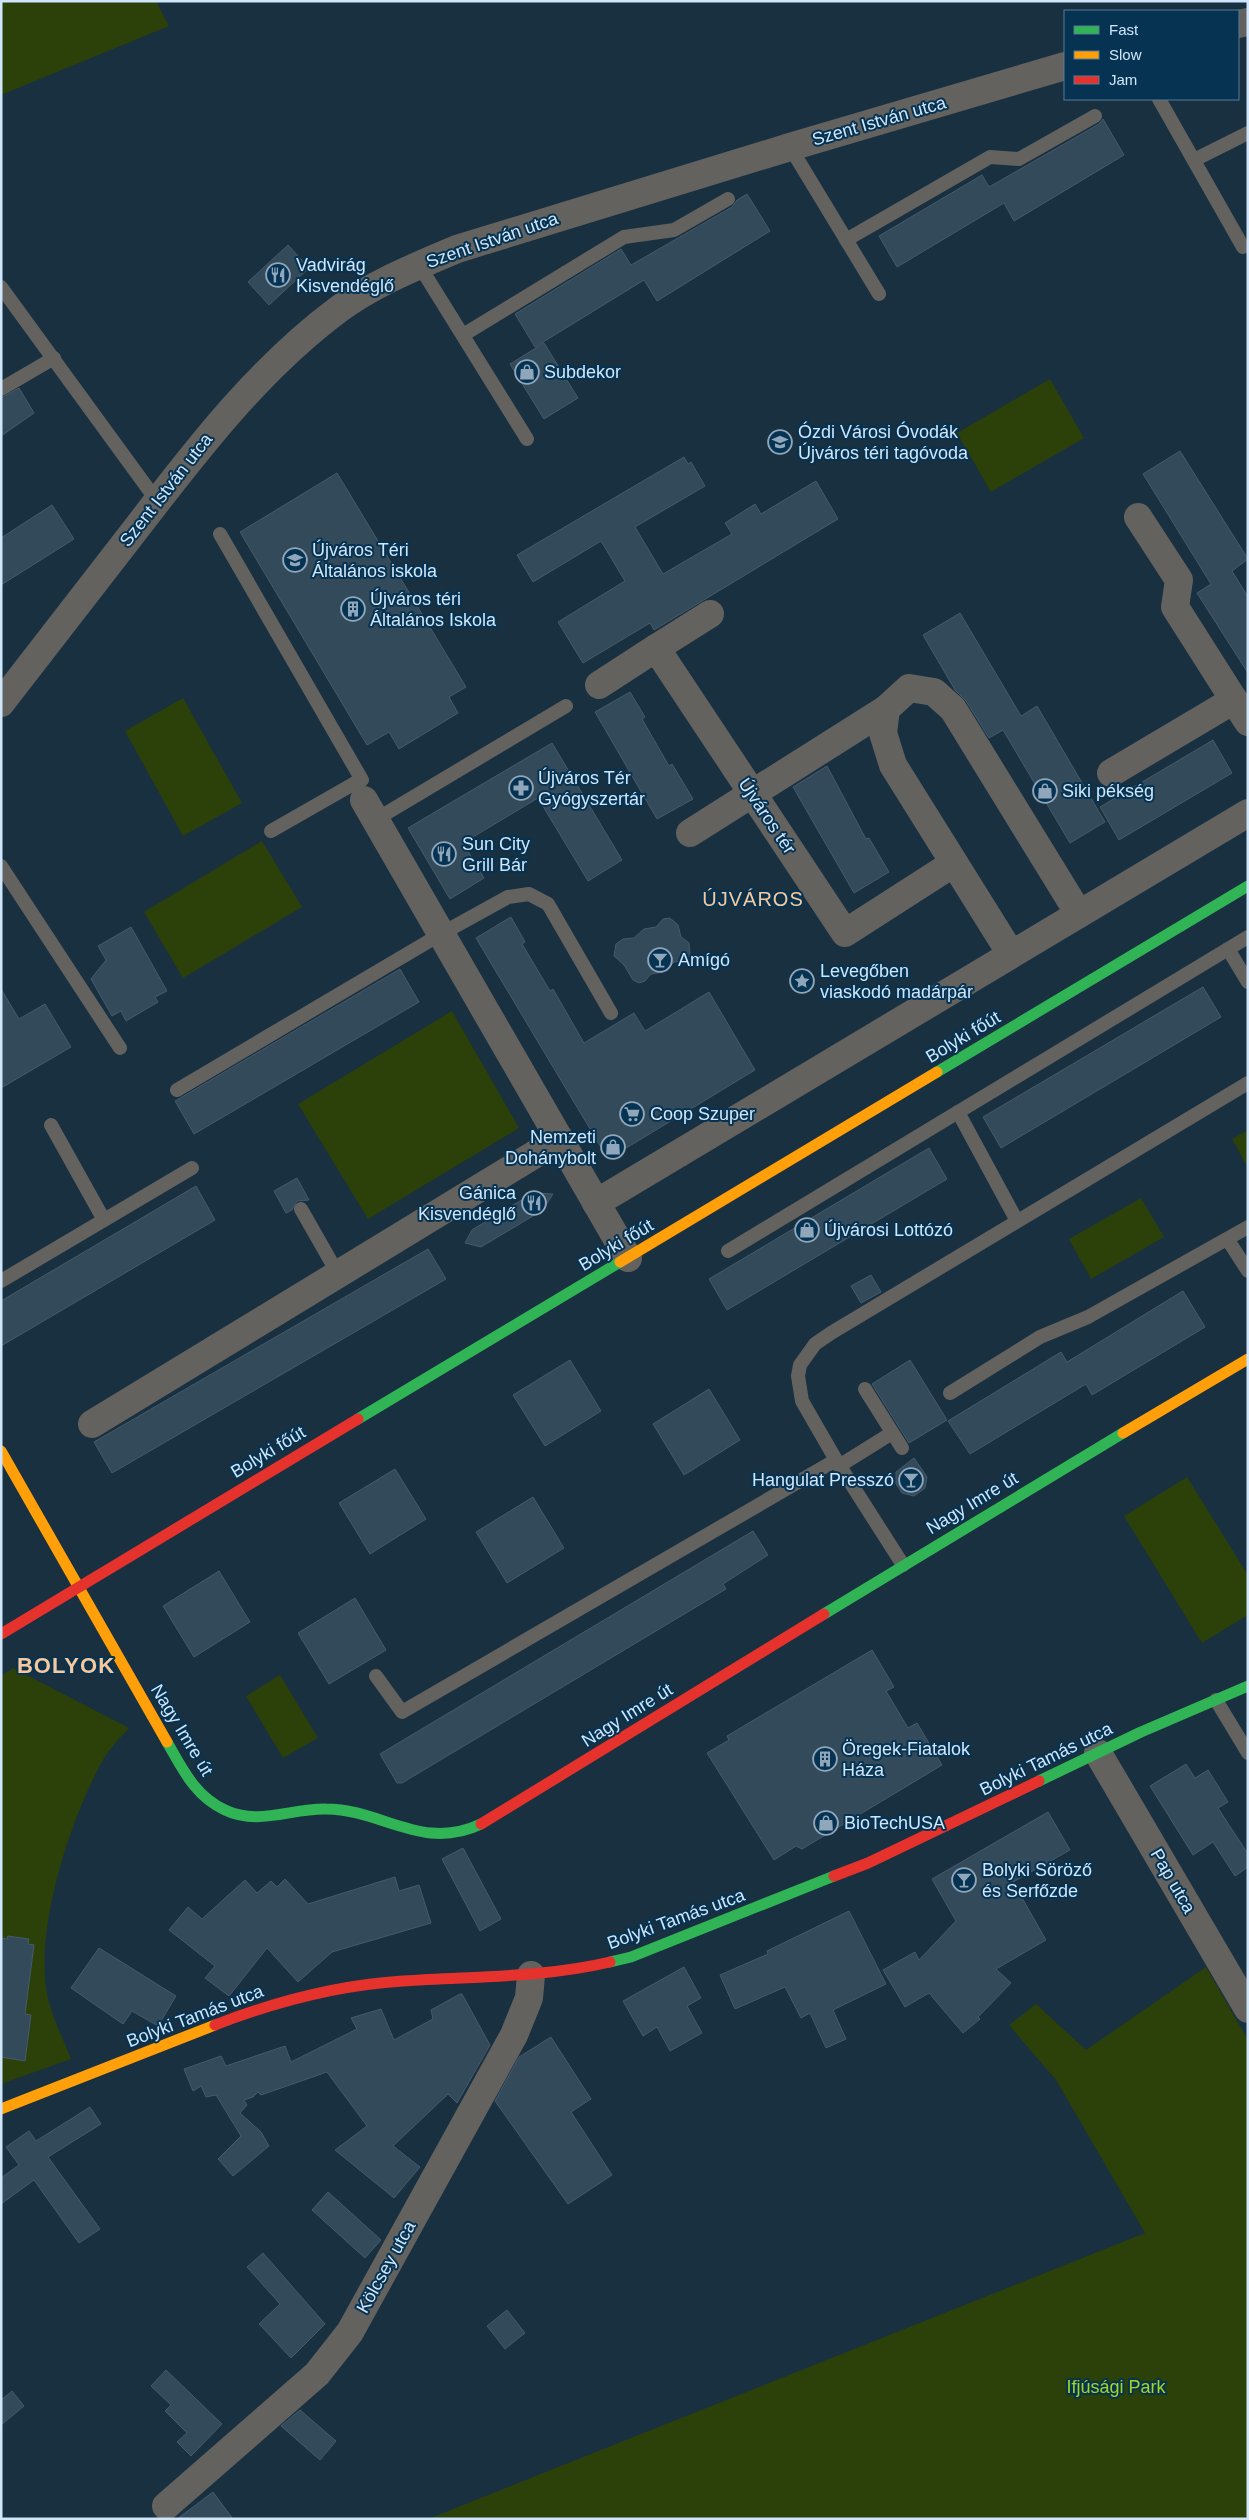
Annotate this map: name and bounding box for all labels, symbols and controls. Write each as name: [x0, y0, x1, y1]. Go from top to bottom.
legend: [1064, 10, 1239, 100]
text: Fast: [1109, 21, 1139, 38]
text: Slow: [1109, 46, 1142, 63]
text: Jam: [1109, 71, 1137, 88]
street label: Szent István utca: [810, 92, 949, 150]
street label: Szent István utca: [423, 208, 561, 272]
place label: Vadvirág Kisvendéglő: [296, 255, 394, 296]
restaurant icon: Vadvirág Kisvendéglő: [265, 262, 291, 288]
shop icon: Subdekor: [514, 359, 540, 385]
place label: Subdekor: [544, 362, 621, 382]
place label: Ózdi Városi Óvodák Újváros téri tagóvoda: [798, 421, 969, 463]
street label: Szent István utca: [116, 429, 217, 551]
school or university icon: Ózdi Városi Óvodák Újváros téri tagóvoda: [767, 429, 793, 455]
place label: Újváros Téri Általános iskola: [312, 539, 438, 581]
school or university icon: Újváros Téri Általános iskola: [282, 547, 308, 573]
place label: Újváros téri Általános Iskola: [370, 588, 497, 630]
building icon: Újváros téri Általános Iskola: [340, 596, 366, 622]
place label: Újváros Tér Gyógyszertár: [538, 767, 645, 809]
street label: Újváros tér: [734, 774, 800, 858]
pharmacy icon: Újváros Tér Gyógyszertár: [508, 775, 534, 801]
shop icon: Siki pékség: [1032, 778, 1058, 804]
place label: Siki pékség: [1062, 781, 1154, 801]
place label: Sun City Grill Bár: [462, 834, 530, 875]
restaurant icon: Sun City Grill Bár: [431, 841, 457, 867]
district label: ÚJVÁROS: [702, 888, 804, 910]
bar icon: Amígó: [647, 947, 673, 973]
place label: Amígó: [678, 950, 730, 970]
place label: Levegőben viaskodó madárpár: [820, 961, 973, 1002]
place icon: Levegőben viaskodó madárpár: [789, 968, 815, 994]
street label: Bolyki főút: [922, 1007, 1004, 1067]
supermarket icon: Coop Szuper: [619, 1101, 645, 1127]
place label: Coop Szuper: [650, 1104, 755, 1124]
place label: Nemzeti Dohánybolt: [505, 1127, 596, 1168]
shop icon: Nemzeti Dohánybolt: [600, 1134, 626, 1160]
place label: Gánica Kisvendéglő: [418, 1183, 517, 1224]
restaurant icon: Gánica Kisvendéglő: [521, 1190, 547, 1216]
street label: Bolyki főút: [575, 1215, 657, 1275]
shop icon: Újvárosi Lottózó: [794, 1217, 820, 1243]
place label: Újvárosi Lottózó: [824, 1219, 953, 1240]
street label: Bolyki főút: [227, 1422, 309, 1482]
bar icon: Hangulat Presszó: [898, 1467, 924, 1493]
street label: Nagy Imre út: [923, 1468, 1021, 1538]
place label: Hangulat Presszó: [752, 1470, 894, 1490]
district label: BOLYOK: [17, 1653, 115, 1678]
street label: Nagy Imre út: [578, 1679, 676, 1751]
street label: Nagy Imre út: [147, 1681, 217, 1779]
street label: Bolyki Tamás utca: [977, 1718, 1116, 1800]
place label: Öregek-Fiatalok Háza: [842, 1739, 971, 1780]
building icon: Öregek-Fiatalok Háza: [812, 1746, 838, 1772]
shop icon: BioTechUSA: [813, 1810, 839, 1836]
place label: BioTechUSA: [844, 1813, 945, 1833]
street label: Pap utca: [1147, 1845, 1200, 1918]
place label: Bolyki Söröző és Serfőzde: [982, 1860, 1092, 1901]
bar icon: Bolyki Söröző és Serfőzde: [951, 1867, 977, 1893]
street label: Bolyki Tamás utca: [605, 1885, 748, 1953]
street label: Bolyki Tamás utca: [124, 1980, 267, 2051]
street label: Kölcsey utca: [353, 2217, 420, 2316]
park label: Ifjúsági Park: [1066, 2377, 1167, 2397]

